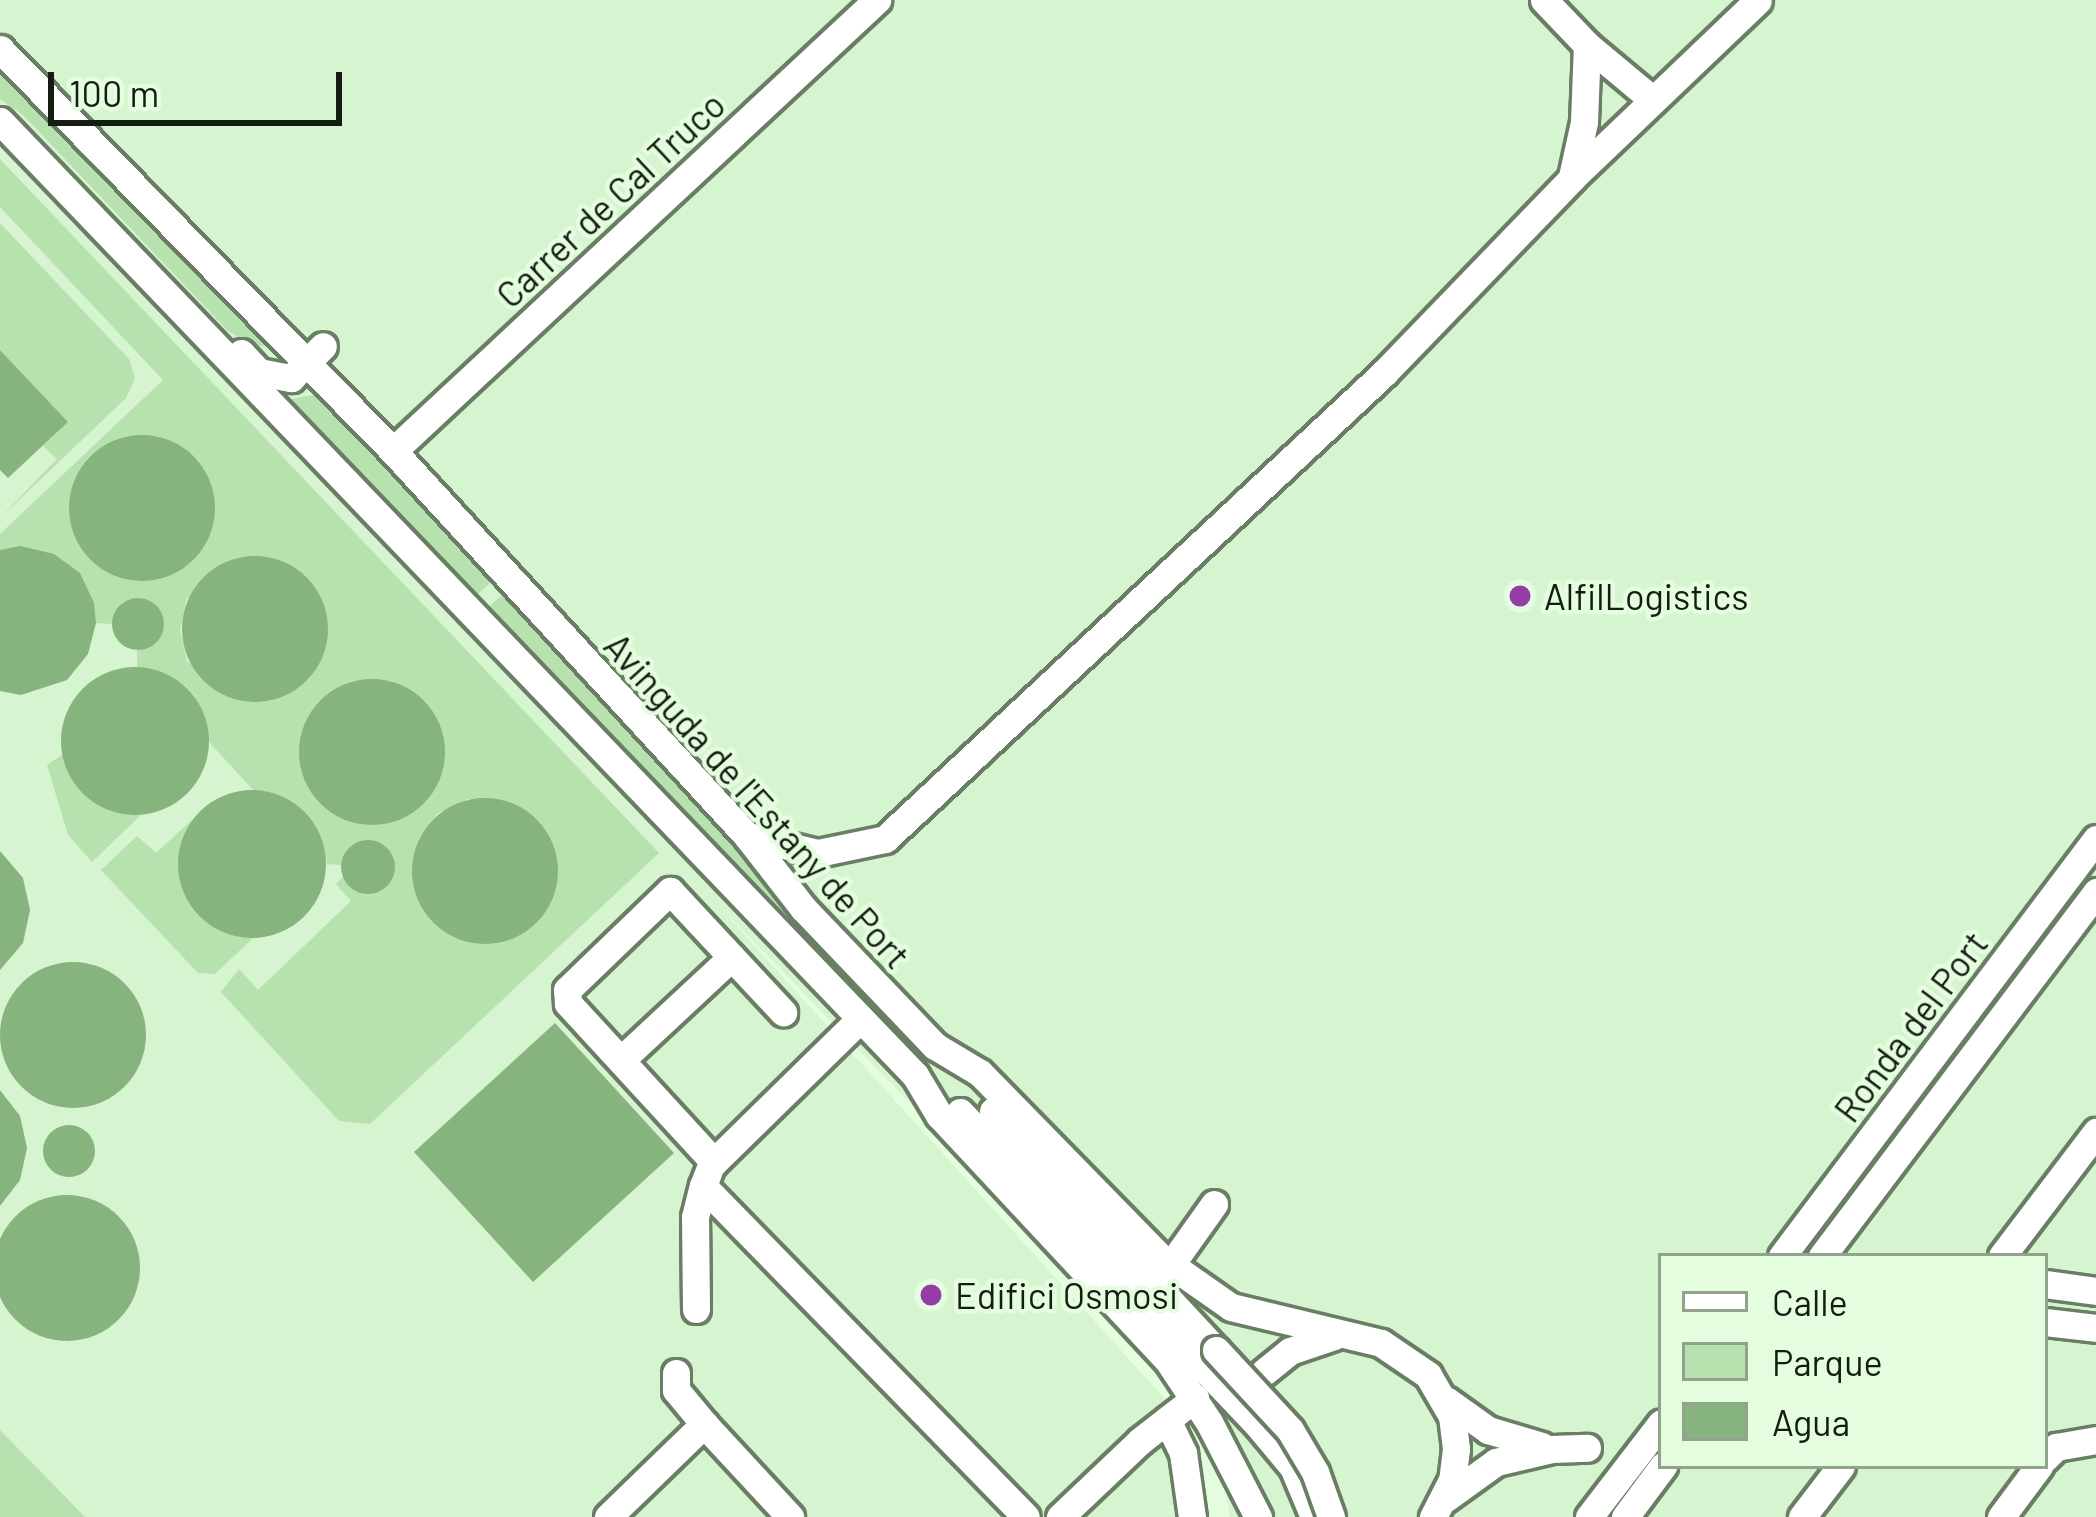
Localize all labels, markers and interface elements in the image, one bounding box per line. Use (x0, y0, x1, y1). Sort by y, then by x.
scale bar (54, 48, 348, 122)
text: 100 m (69, 71, 159, 114)
street label: Carrer de Cal Truco (487, 82, 733, 316)
place label: AlfilLogistics (1544, 574, 1749, 618)
marker: AlfilLogistics (1507, 583, 1533, 609)
street label: Avinguda de l'Estany de Port (596, 624, 920, 976)
street label: Ronda del Port (1824, 922, 1996, 1130)
legend (1658, 1253, 2048, 1469)
place label: Edifici Osmosi (955, 1273, 1178, 1317)
text: Calle (1772, 1280, 1848, 1323)
marker: Edifici Osmosi (918, 1282, 944, 1308)
text: Parque (1772, 1340, 1883, 1383)
text: Agua (1772, 1400, 1850, 1443)

